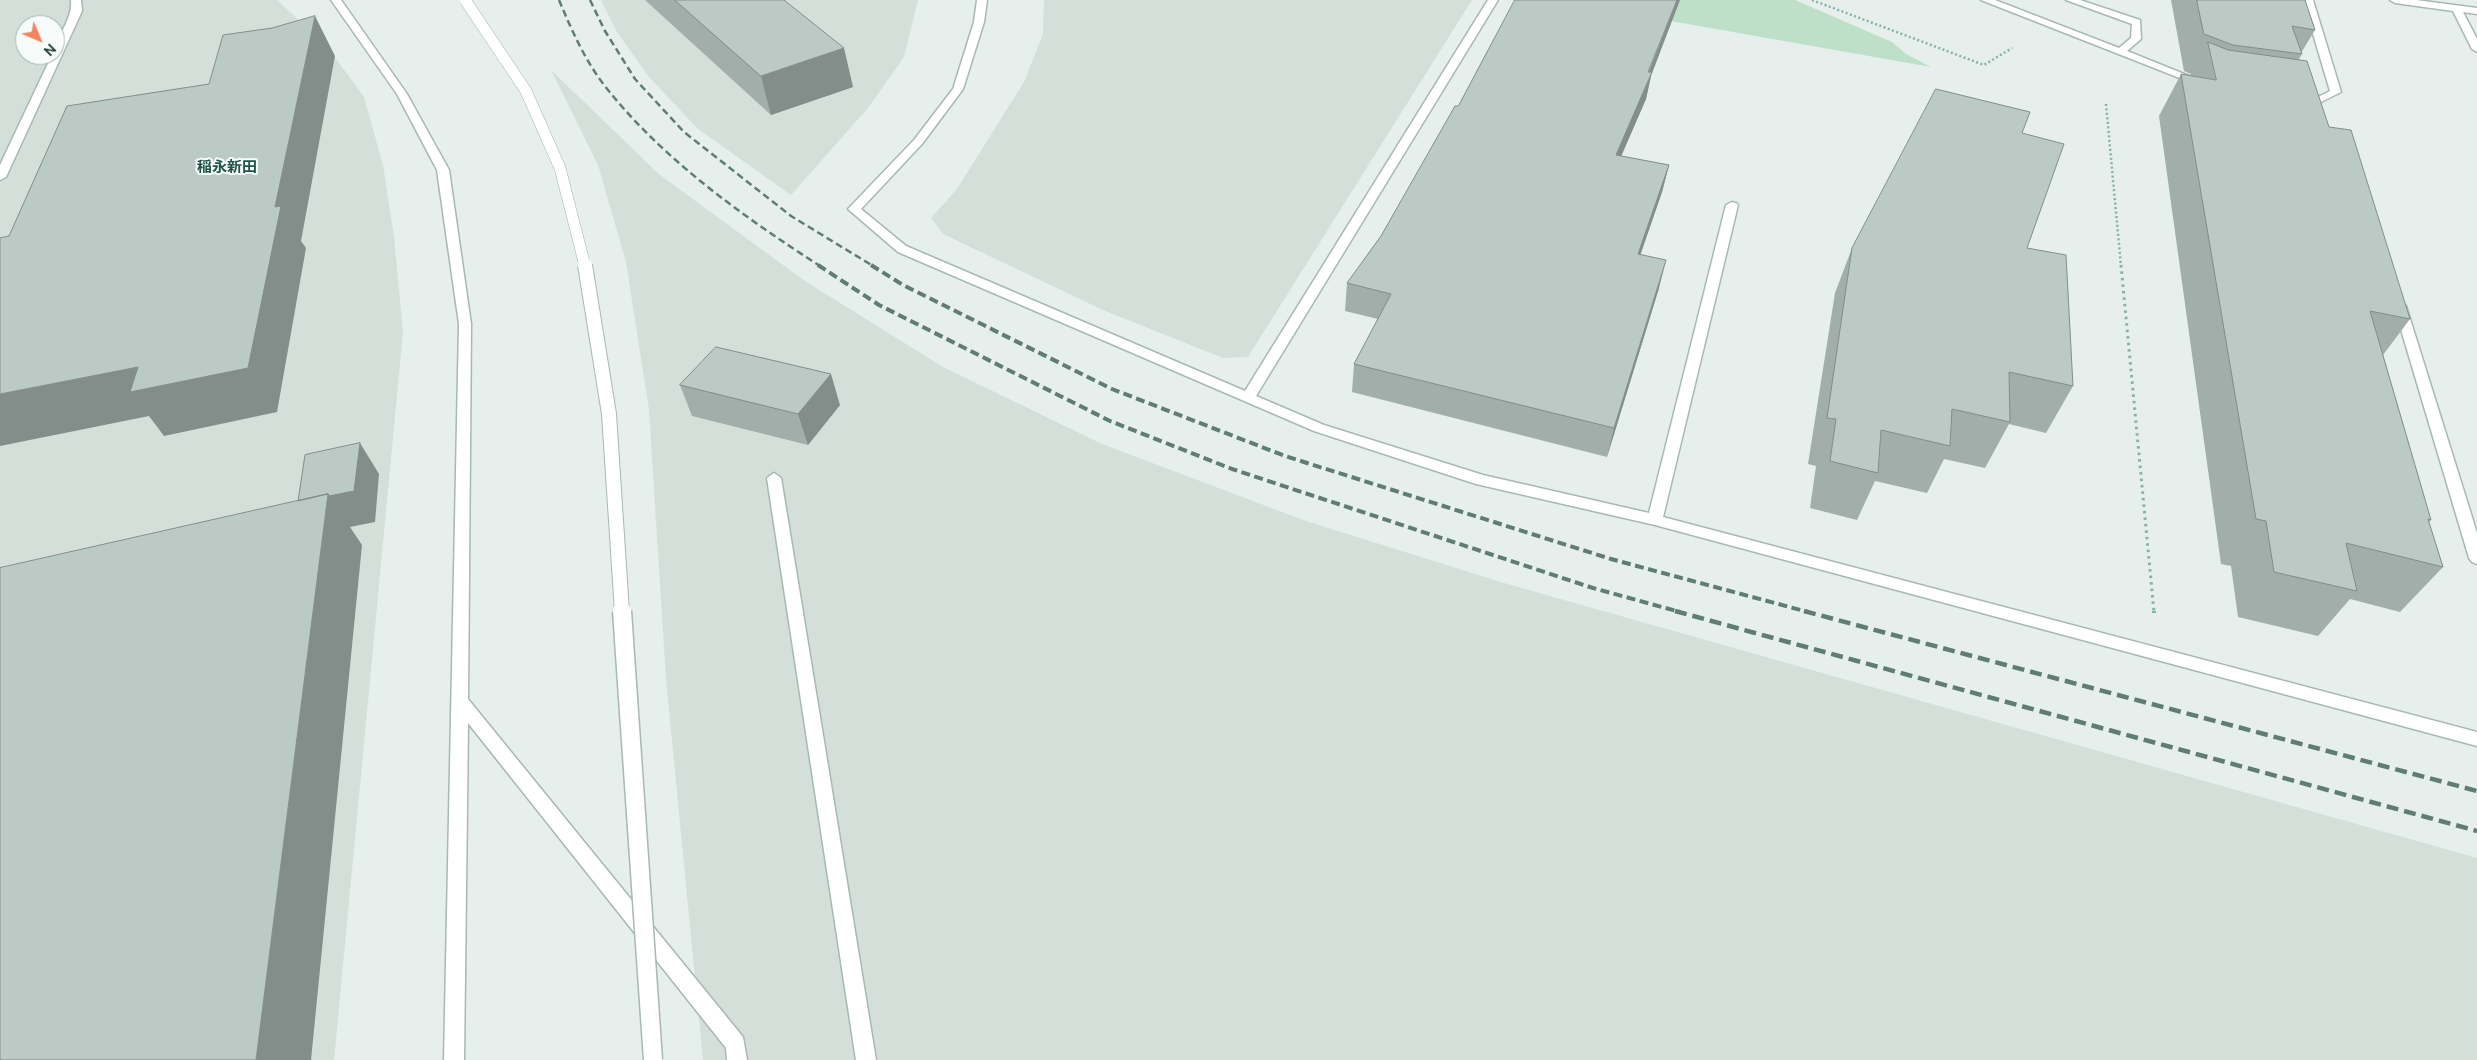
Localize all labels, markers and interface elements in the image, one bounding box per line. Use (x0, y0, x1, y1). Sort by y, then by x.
north arrow (15, 15, 65, 65)
text: N (41, 41, 59, 59)
district label: 稲永新田 (197, 158, 257, 176)

